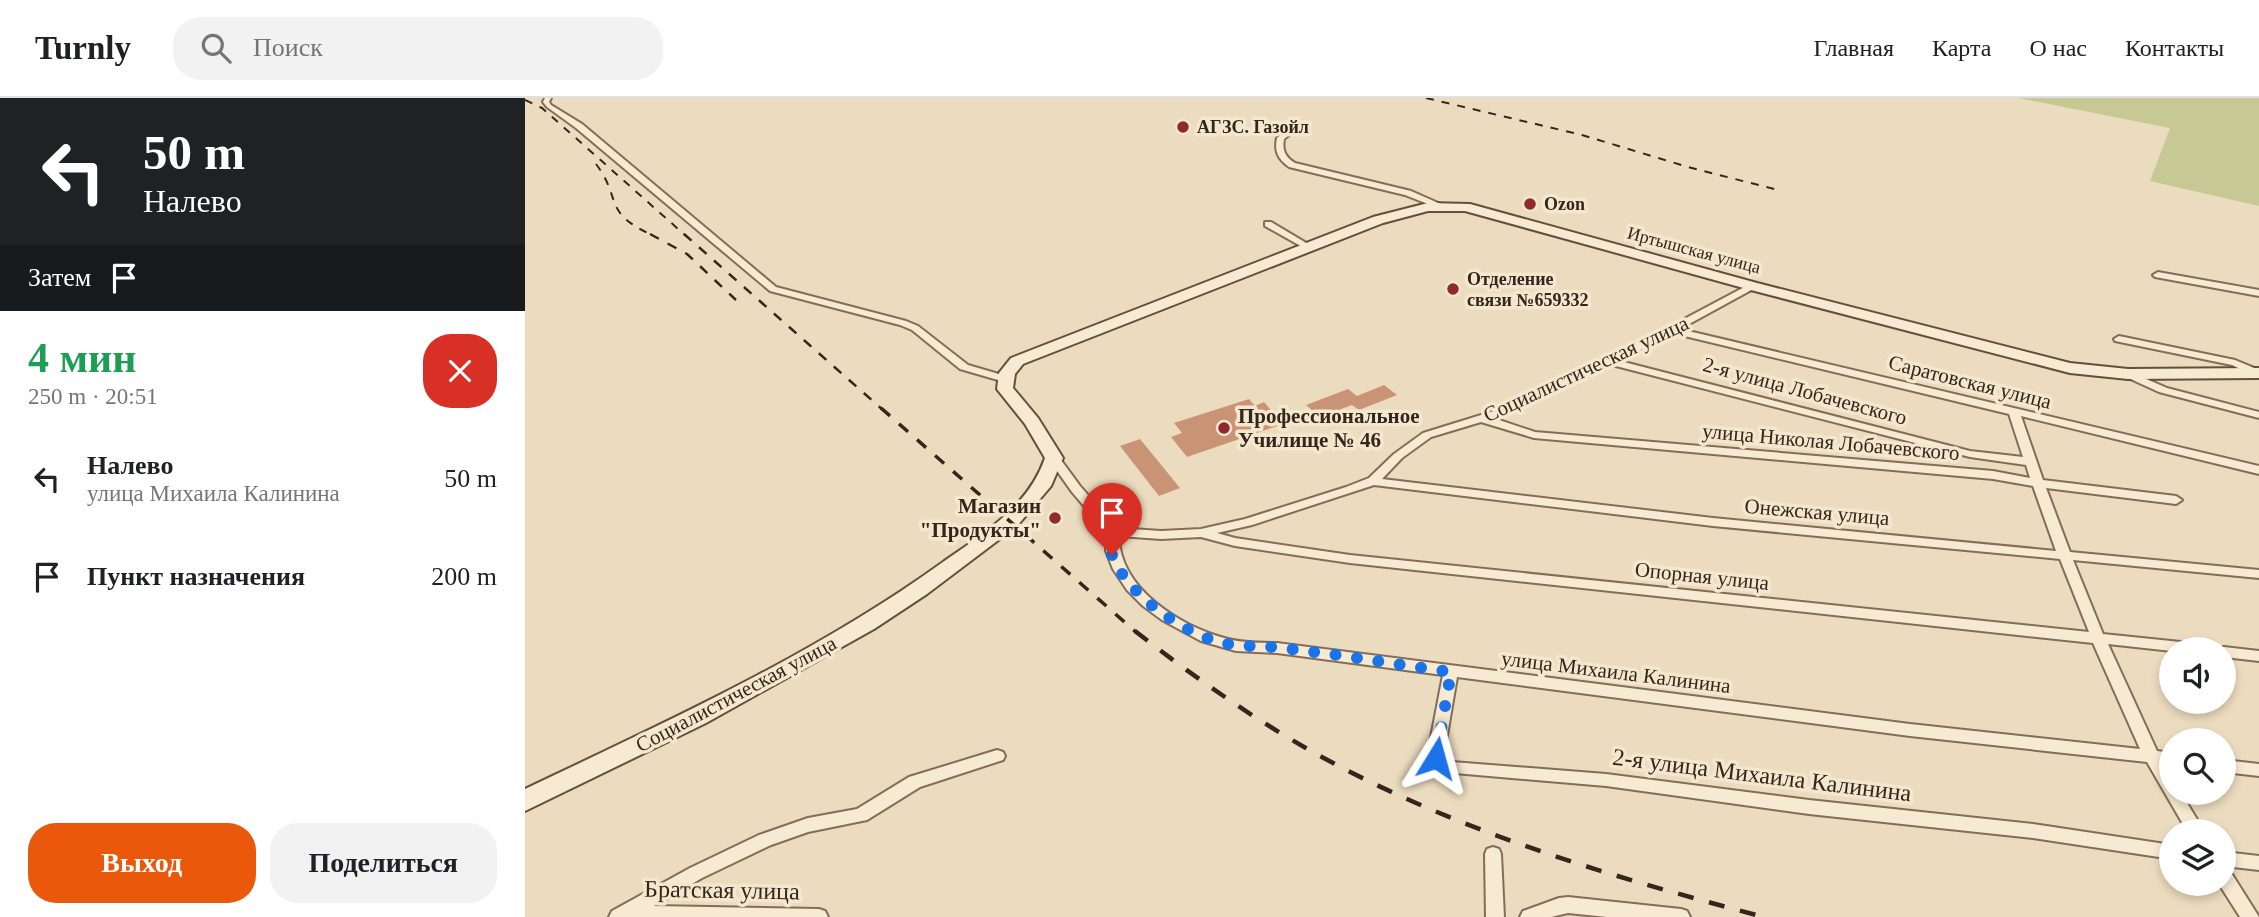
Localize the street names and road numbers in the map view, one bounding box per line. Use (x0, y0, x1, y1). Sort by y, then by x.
street label: Иртышская улица (1625, 223, 1763, 277)
street label: Социалистическая улица (1480, 311, 1693, 427)
street label: Саратовская улица (1886, 350, 2055, 414)
street label: 2-я улица Лобачевского (1700, 352, 1910, 430)
street label: улица Николая Лобачевского (1701, 419, 1961, 465)
street label: Онежская улица (1744, 494, 1891, 530)
street label: Опорная улица (1634, 557, 1771, 595)
street label: Социалистическая улица (632, 631, 841, 757)
street label: улица Михаила Калинина (1500, 646, 1733, 698)
street label: 2-я улица Михаила Калинина (1611, 744, 1913, 806)
street label: Братская улица (644, 876, 800, 904)

